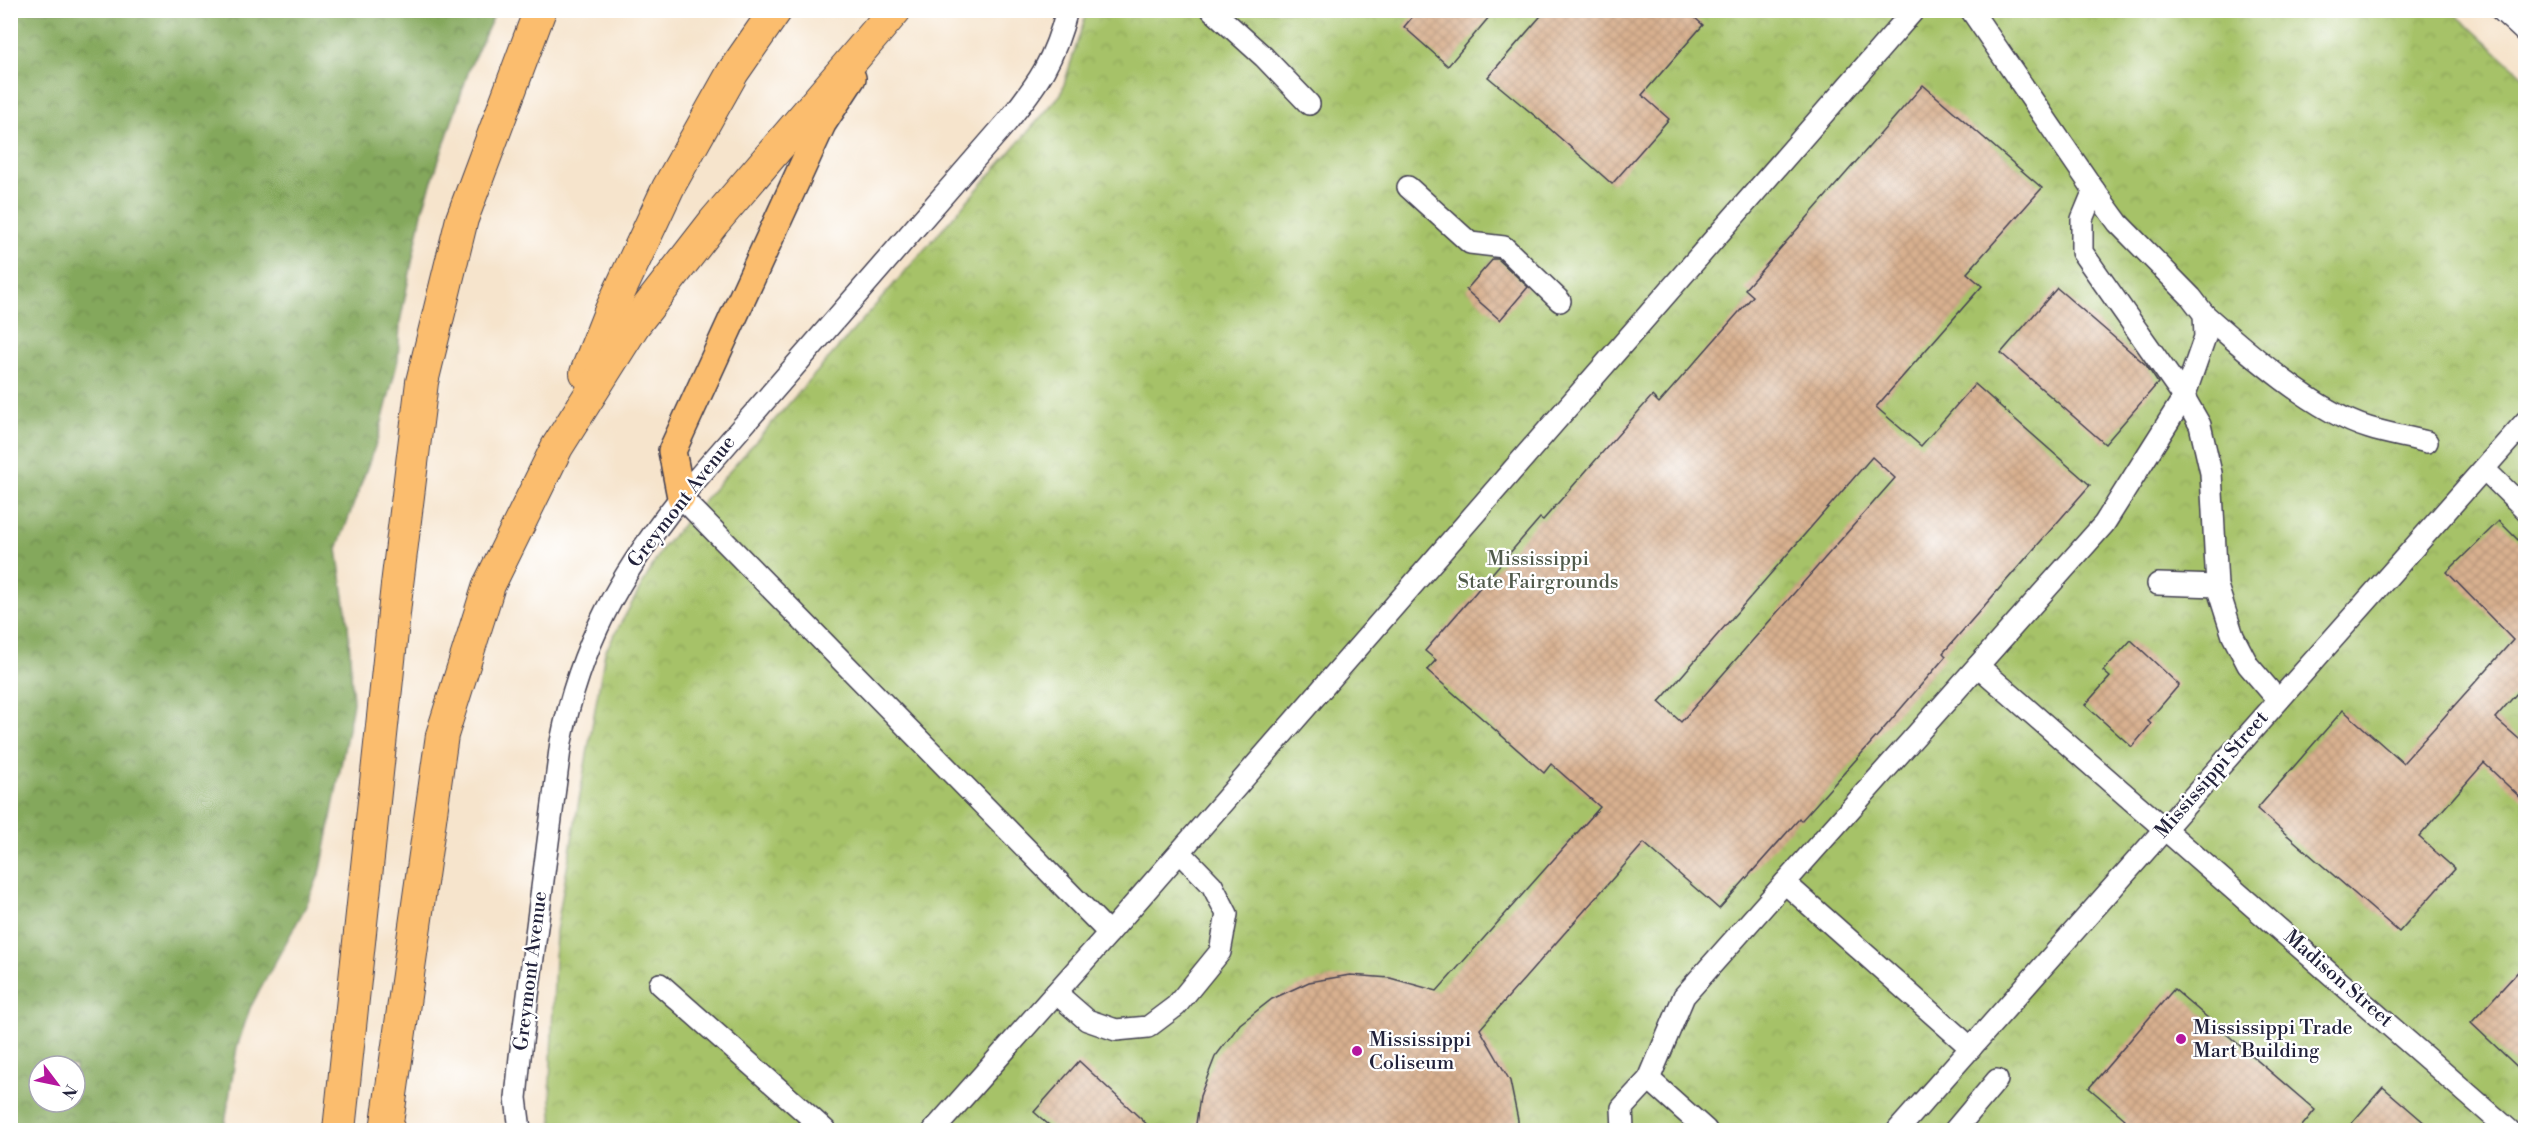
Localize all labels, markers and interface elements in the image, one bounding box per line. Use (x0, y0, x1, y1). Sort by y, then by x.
street label: Greymont Avenue (623, 431, 741, 573)
park label: Mississippi State Fairgrounds (1457, 547, 1619, 595)
street label: Mississippi Street (2150, 706, 2274, 844)
street label: Greymont Avenue (509, 890, 553, 1052)
street label: Madison Street (2278, 925, 2398, 1033)
place label: Mississippi Trade Mart Building (2193, 1016, 2353, 1064)
place label: Mississippi Coliseum (1369, 1028, 1472, 1076)
marker: Mississippi Trade Mart Building (2174, 1032, 2188, 1046)
marker: Mississippi Coliseum (1350, 1044, 1364, 1058)
north arrow (27, 1054, 87, 1114)
text: N (57, 1081, 81, 1102)

